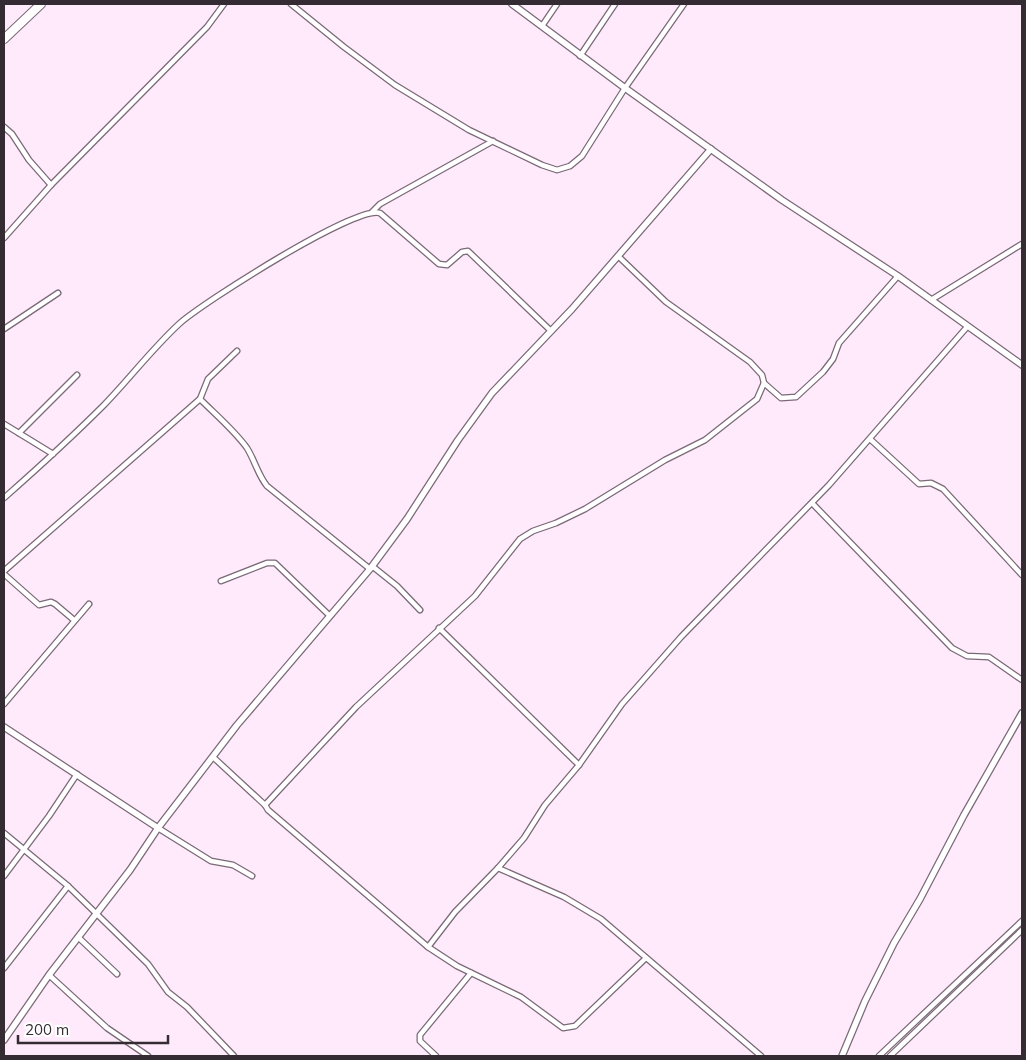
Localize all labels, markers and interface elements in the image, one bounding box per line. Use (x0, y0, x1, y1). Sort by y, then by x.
scale bar (18, 1012, 168, 1044)
text: 200 m (25, 1020, 69, 1039)

